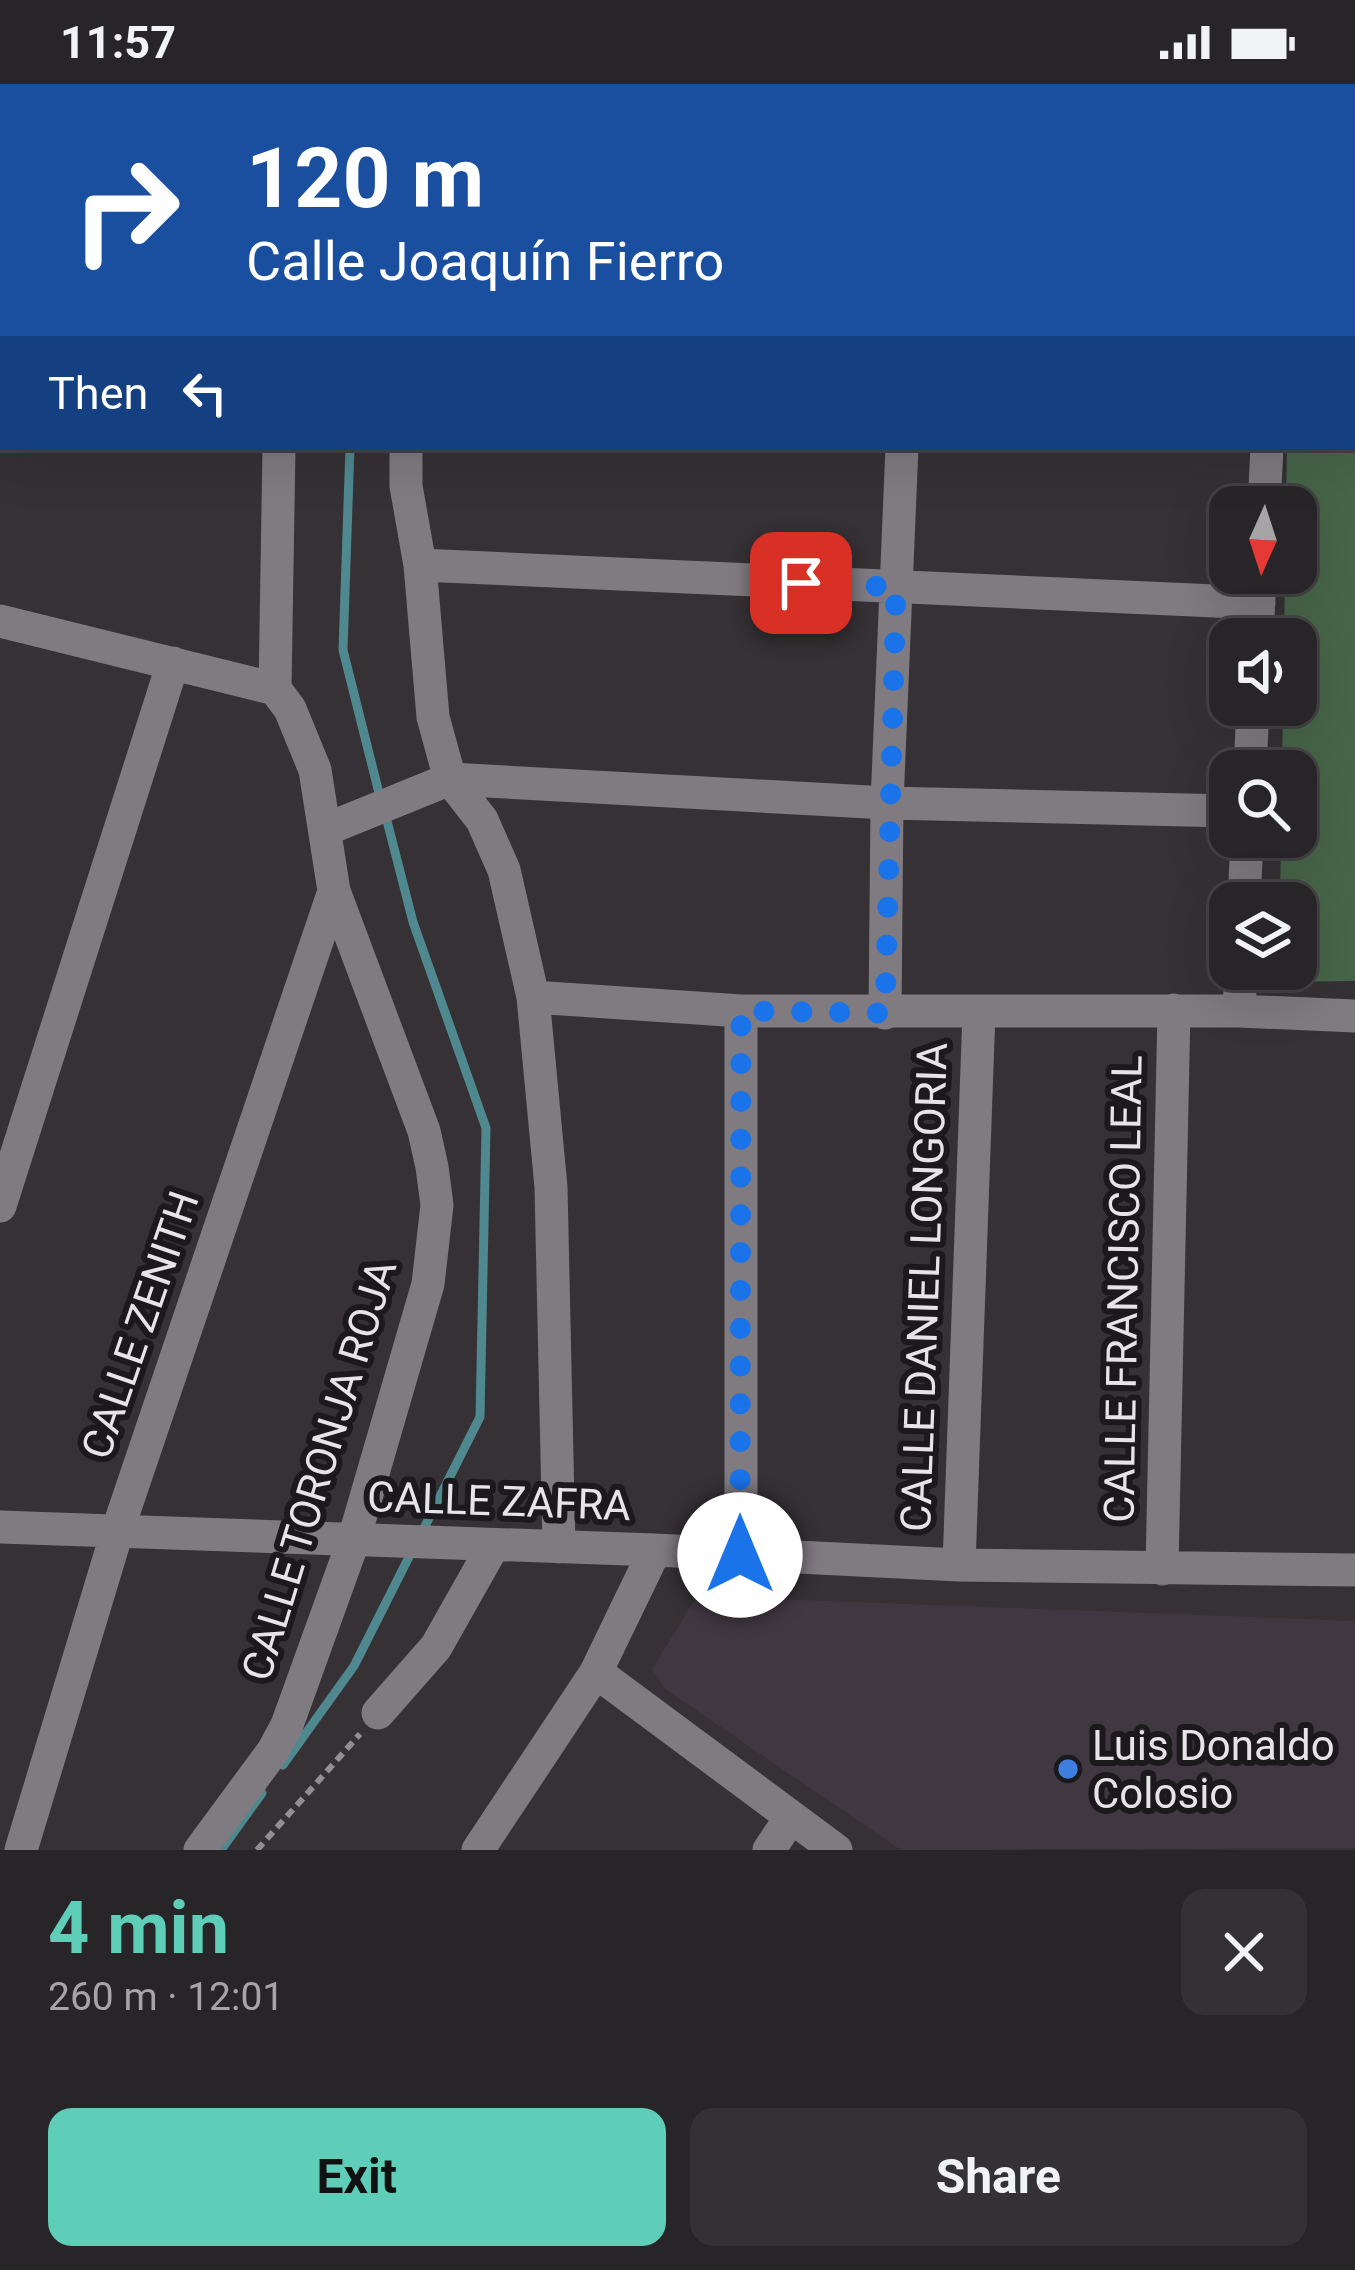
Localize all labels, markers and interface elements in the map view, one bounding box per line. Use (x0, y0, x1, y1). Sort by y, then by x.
text: 11:57 (60, 16, 176, 69)
text: 120 m (246, 129, 484, 228)
icon: right (48, 132, 204, 288)
text: Calle Joaquín Fierro (246, 230, 724, 293)
icon: left (172, 360, 238, 426)
text: Then (48, 367, 148, 420)
north arrow (1209, 486, 1317, 594)
map controls (1209, 486, 1317, 990)
pin (750, 532, 852, 634)
icon: arrive (768, 550, 834, 616)
button: sound (1209, 618, 1317, 726)
button: search (1209, 750, 1317, 858)
button: layers (1209, 882, 1317, 990)
street label: CALLE DANIEL LONGORIA (891, 1041, 957, 1533)
street label: CALLE FRANCISCO LEAL (1094, 1055, 1152, 1523)
street label: CALLE ZENITH (71, 1185, 209, 1465)
street label: CALLE TORONJA ROJA (232, 1254, 406, 1686)
street label: CALLE ZAFRA (366, 1472, 632, 1530)
position arrow (677, 1492, 803, 1618)
place label: Luis Donaldo Colosio (1092, 1721, 1335, 1818)
marker: Luis Donaldo Colosio (1055, 1756, 1081, 1782)
text: 4 min (48, 1886, 229, 1971)
button: close (1181, 1889, 1307, 2015)
text: 260 m · 12:01 (48, 1974, 284, 2020)
button: Exit (48, 2108, 666, 2246)
button: Share (690, 2108, 1307, 2246)

